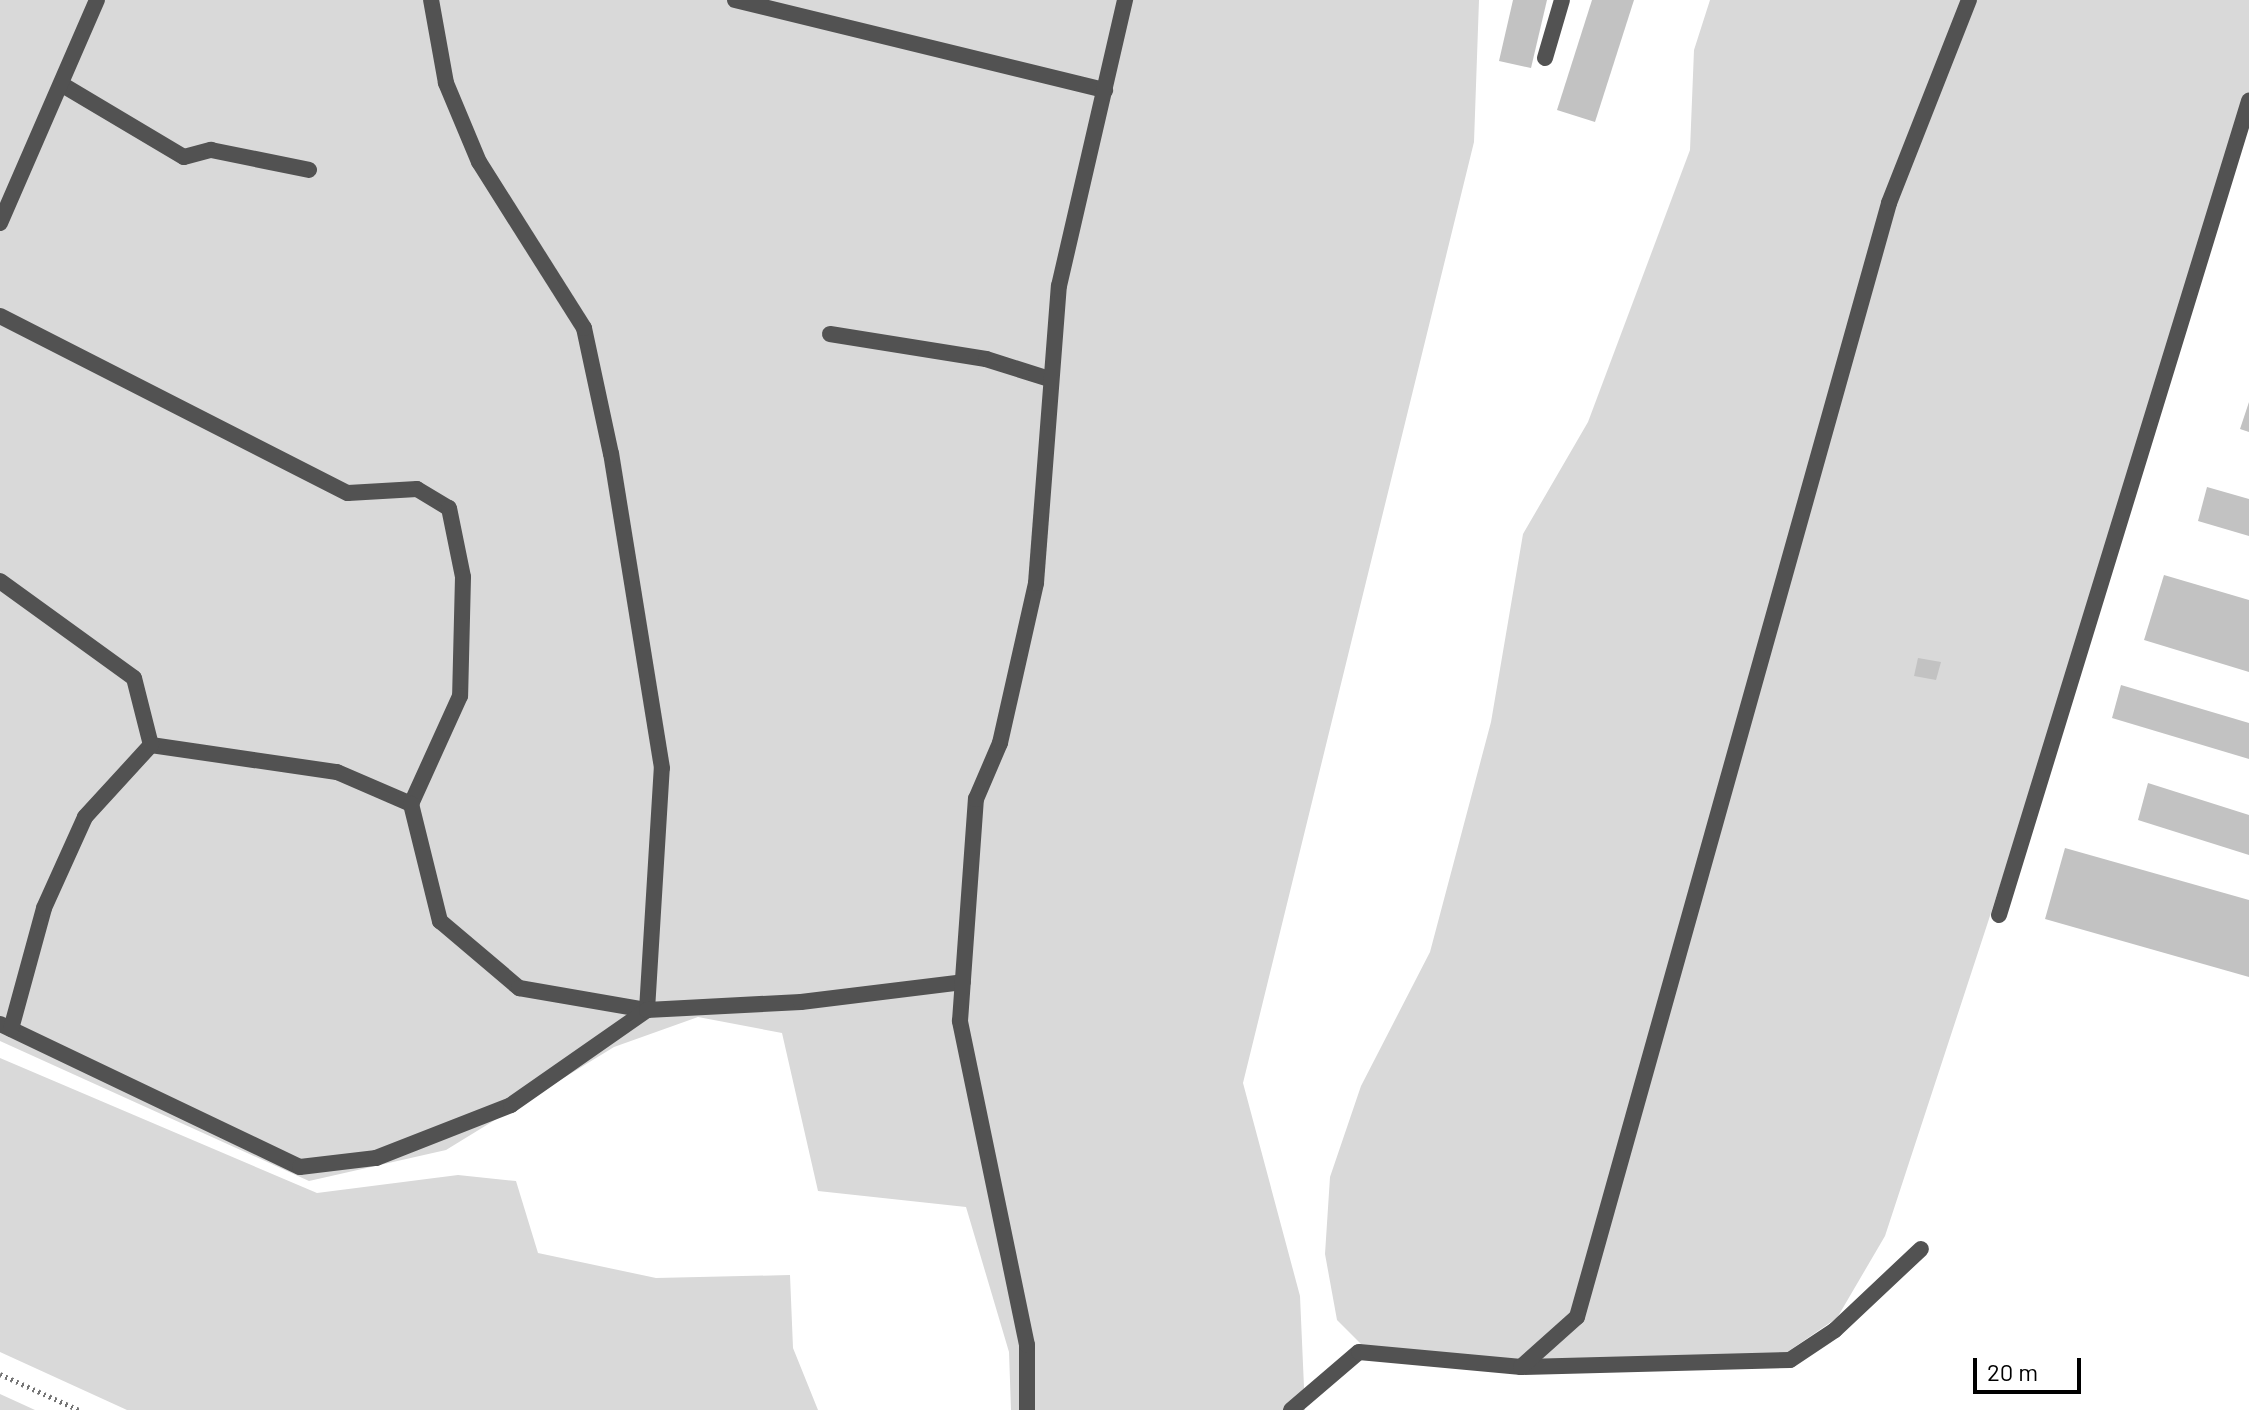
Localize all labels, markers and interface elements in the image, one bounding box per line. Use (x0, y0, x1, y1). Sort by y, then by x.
scale bar (1977, 1342, 2085, 1392)
text: 20 m (1987, 1357, 2038, 1386)

